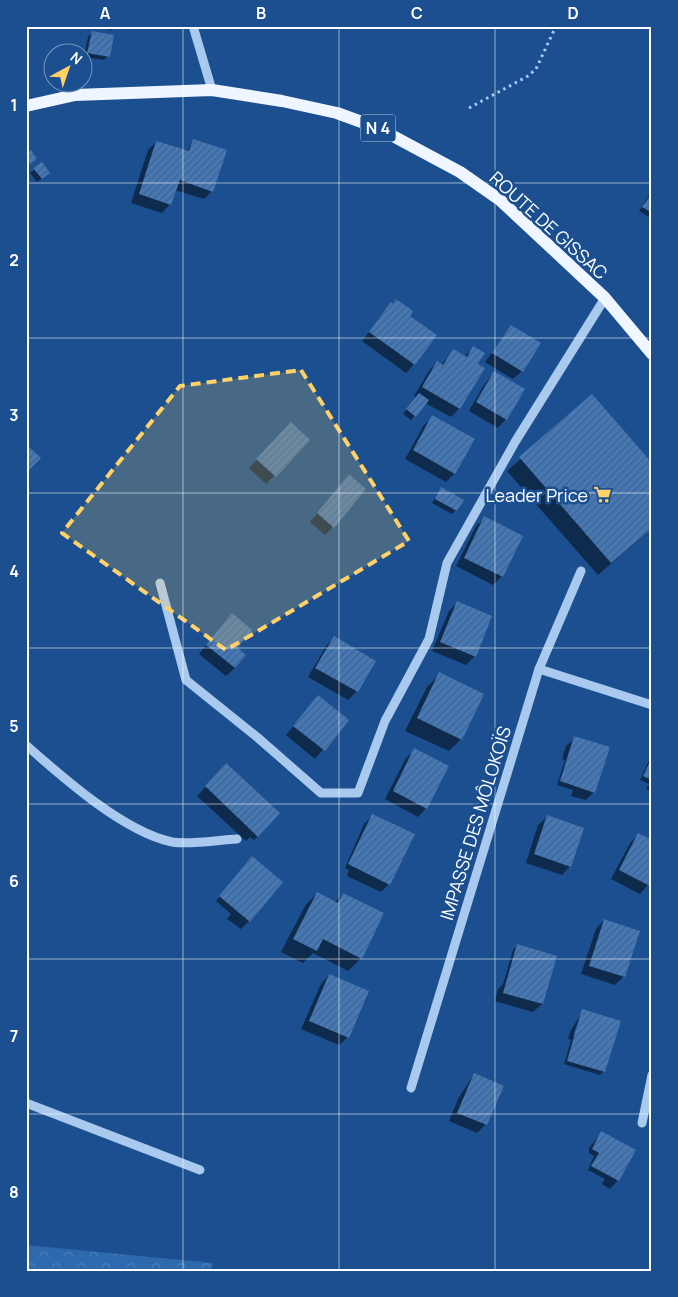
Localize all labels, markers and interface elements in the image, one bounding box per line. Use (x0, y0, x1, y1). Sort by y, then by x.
text: A (100, 2, 111, 24)
text: B (256, 2, 266, 24)
text: C (411, 2, 423, 24)
text: D (567, 2, 579, 24)
north arrow (42, 42, 92, 92)
text: N (67, 47, 87, 68)
text: 1 (10, 94, 18, 116)
road number: N 4 (360, 115, 396, 142)
street label: ROUTE DE GISSAC (485, 166, 613, 284)
text: 2 (9, 249, 19, 271)
text: 3 (9, 404, 19, 426)
place label: Leader Price (485, 483, 588, 507)
supermarket icon: Leader Price (592, 485, 612, 505)
text: 4 (9, 560, 19, 582)
text: 5 (9, 715, 19, 737)
street label: IMPASSE DES MÔLOKOÏS (434, 723, 516, 923)
text: 6 (9, 870, 19, 892)
text: 7 (10, 1025, 18, 1047)
text: 8 (9, 1181, 19, 1203)

